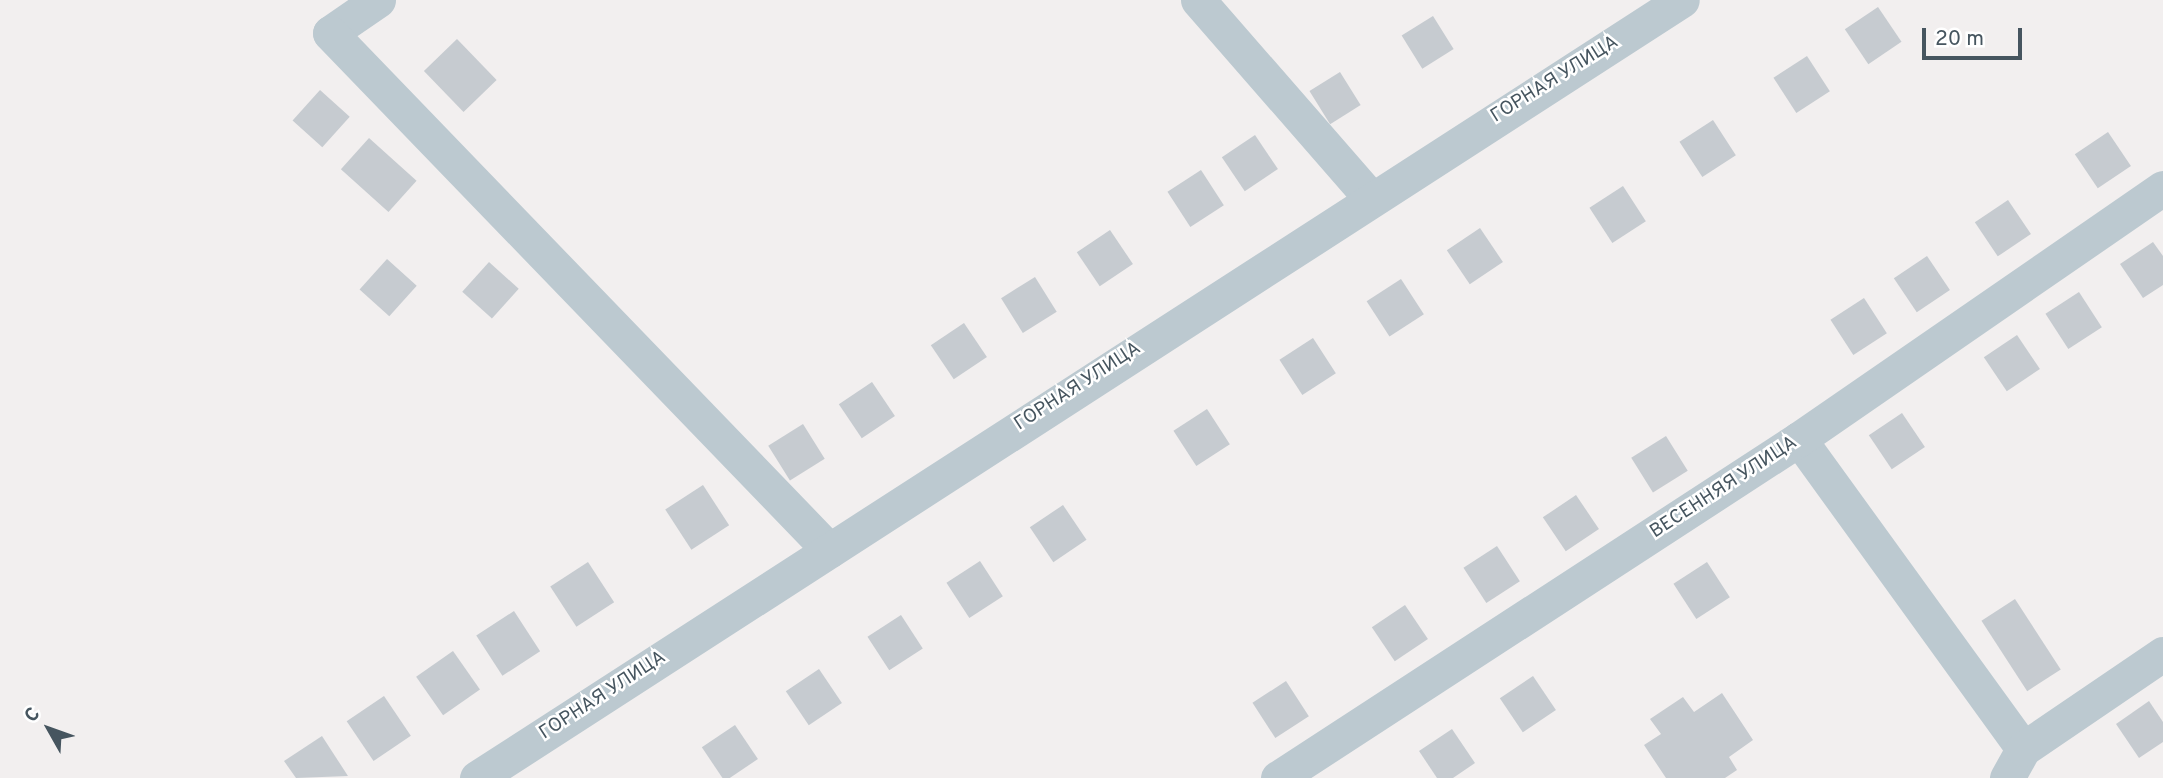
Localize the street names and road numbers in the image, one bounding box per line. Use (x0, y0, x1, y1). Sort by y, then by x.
street label: ГОРНАЯ УЛИЦА (1487, 32, 1623, 128)
street label: ГОРНАЯ УЛИЦА (1010, 338, 1146, 436)
street label: ВЕСЕННЯЯ УЛИЦА (1646, 432, 1802, 544)
street label: ГОРНАЯ УЛИЦА (535, 647, 671, 745)

